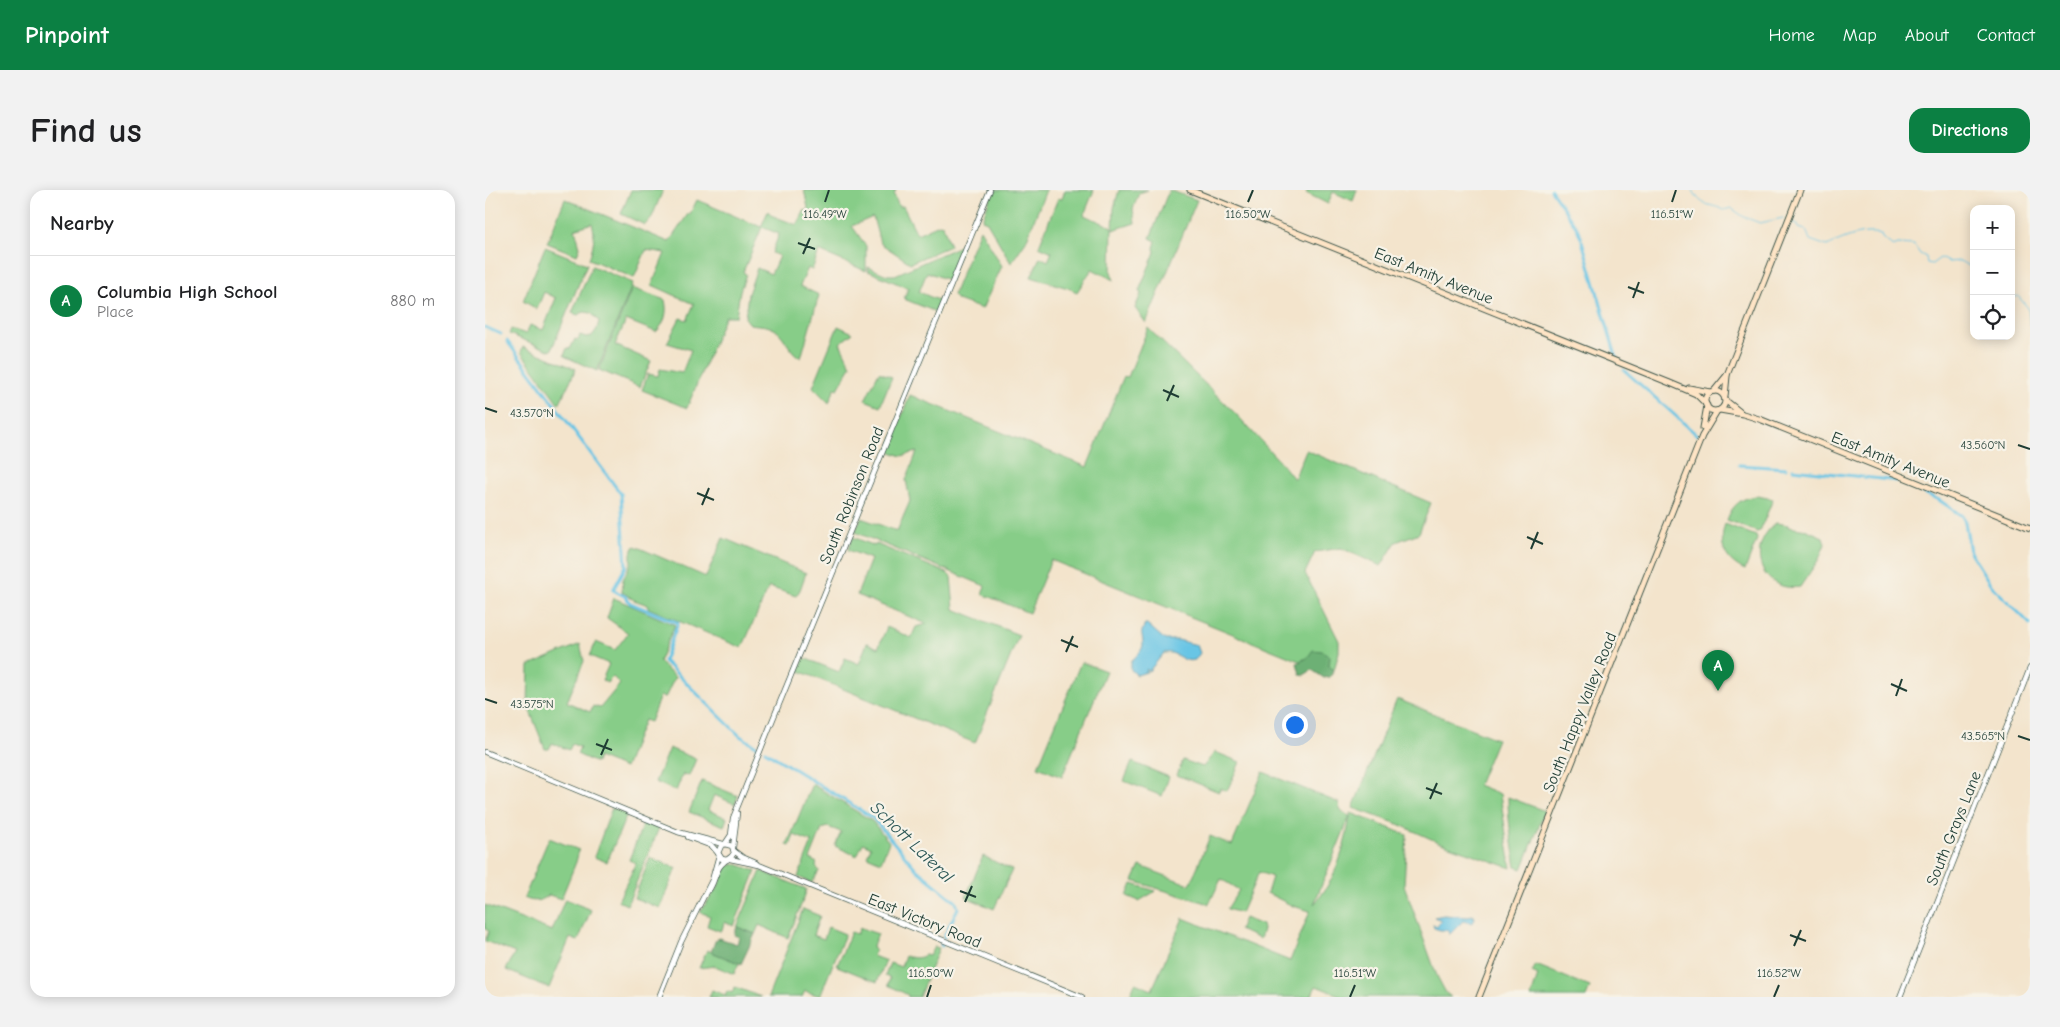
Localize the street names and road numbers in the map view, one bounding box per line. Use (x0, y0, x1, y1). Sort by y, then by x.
street label: East Amity Avenue (1372, 244, 1496, 308)
street label: South Robinson Road (816, 424, 888, 567)
street label: East Amity Avenue (1829, 428, 1953, 492)
street label: South Happy Valley Road (1540, 630, 1620, 795)
street label: South Grays Lane (1923, 769, 1985, 888)
street label: East Victory Road (865, 890, 984, 952)

